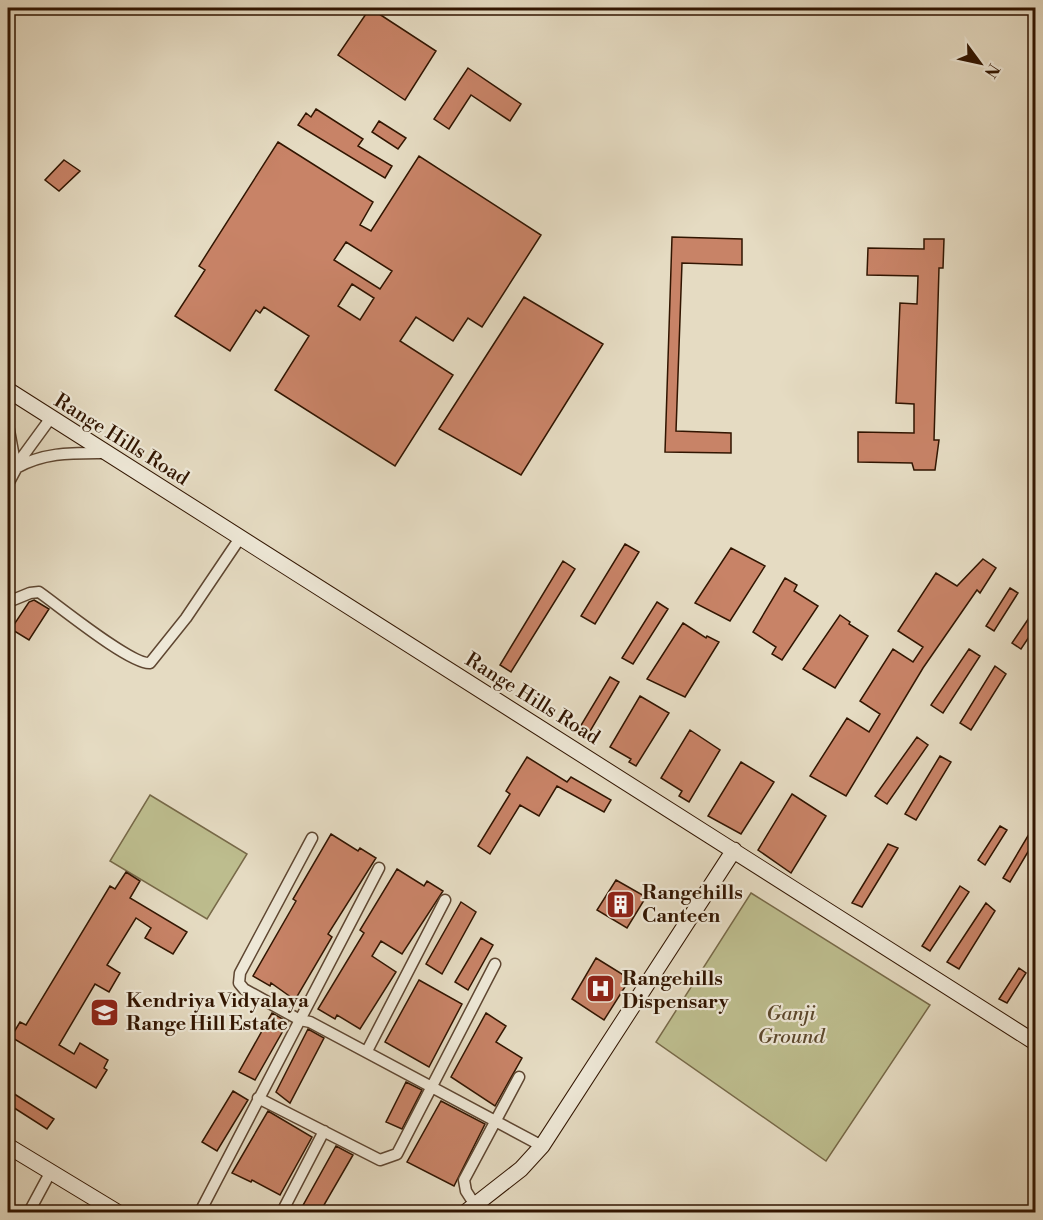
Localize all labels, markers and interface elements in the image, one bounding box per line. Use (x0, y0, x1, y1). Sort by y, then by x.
north arrow (950, 33, 1010, 93)
text: N (980, 60, 1004, 82)
street label: Range Hills Road (49, 389, 194, 492)
street label: Range Hills Road (460, 648, 605, 751)
place label: Rangehills Canteen (642, 881, 743, 929)
building icon: Rangehills Canteen (605, 888, 637, 920)
place label: Rangehills Dispensary (622, 967, 730, 1015)
hospital icon: Rangehills Dispensary (585, 973, 617, 1005)
place label: Kendriya Vidyalaya Range Hill Estate (126, 989, 309, 1037)
school or university icon: Kendriya Vidyalaya Range Hill Estate (89, 996, 121, 1028)
park label: Ganji Ground (757, 1002, 825, 1050)

